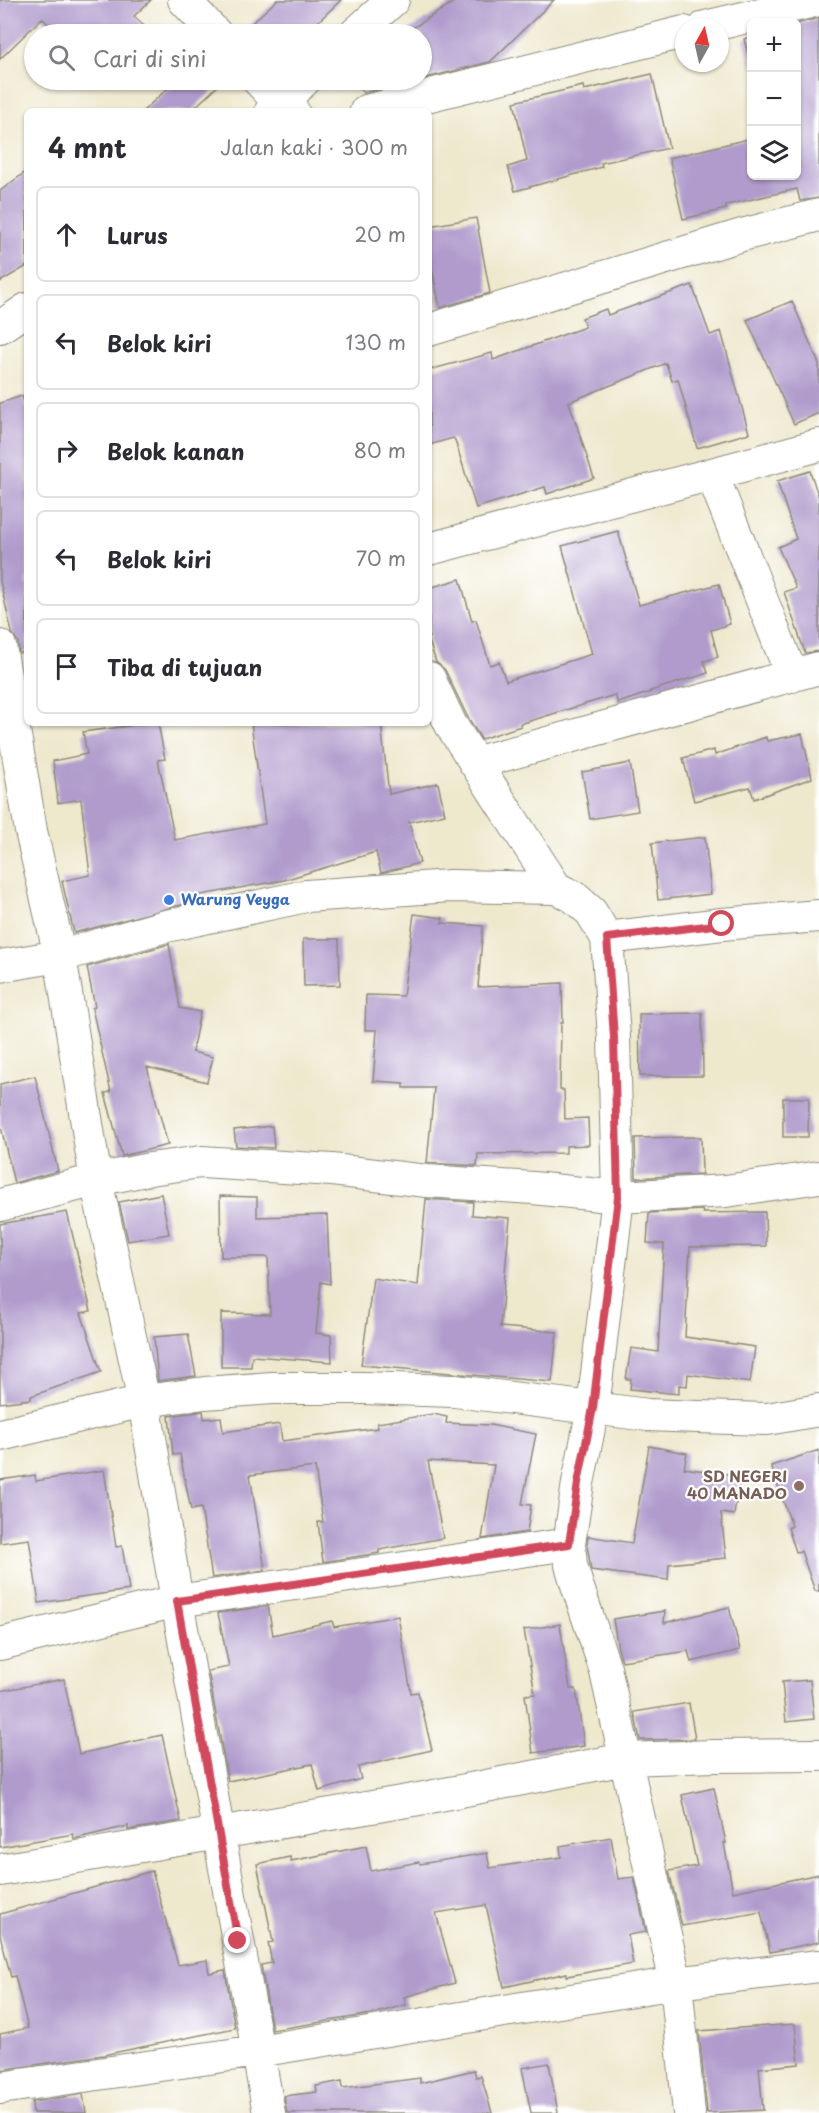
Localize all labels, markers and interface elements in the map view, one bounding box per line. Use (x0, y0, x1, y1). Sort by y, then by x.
north arrow (675, 18, 729, 72)
map controls (747, 18, 801, 180)
button: + (747, 18, 801, 72)
search box (24, 24, 432, 90)
icon: search (45, 41, 78, 74)
text: Cari di sini (93, 41, 206, 74)
button: − (747, 72, 801, 126)
button: layers (747, 126, 801, 180)
text: 4 mnt (48, 128, 127, 167)
text: Jalan kaki · 300 m (220, 132, 408, 162)
icon: ahead (50, 218, 83, 251)
text: Lurus (107, 218, 168, 251)
text: 20 m (354, 219, 406, 249)
icon: left (50, 326, 83, 359)
text: Belok kiri (107, 326, 211, 359)
text: 130 m (346, 327, 406, 357)
icon: right (50, 434, 83, 467)
text: Belok kanan (107, 434, 244, 467)
text: 80 m (354, 435, 406, 465)
icon: left (50, 542, 83, 575)
text: Belok kiri (107, 542, 211, 575)
text: 70 m (356, 543, 406, 573)
icon: arrive (50, 650, 83, 683)
text: Tiba di tujuan (107, 650, 262, 683)
place label: Warung Veyga (181, 887, 290, 910)
marker: Warung Veyga (162, 893, 176, 907)
route start (708, 910, 734, 936)
place label: SD NEGERI 40 MANADO (687, 1464, 787, 1504)
marker: SD NEGERI 40 MANADO (792, 1479, 806, 1493)
route end (224, 1927, 250, 1953)

